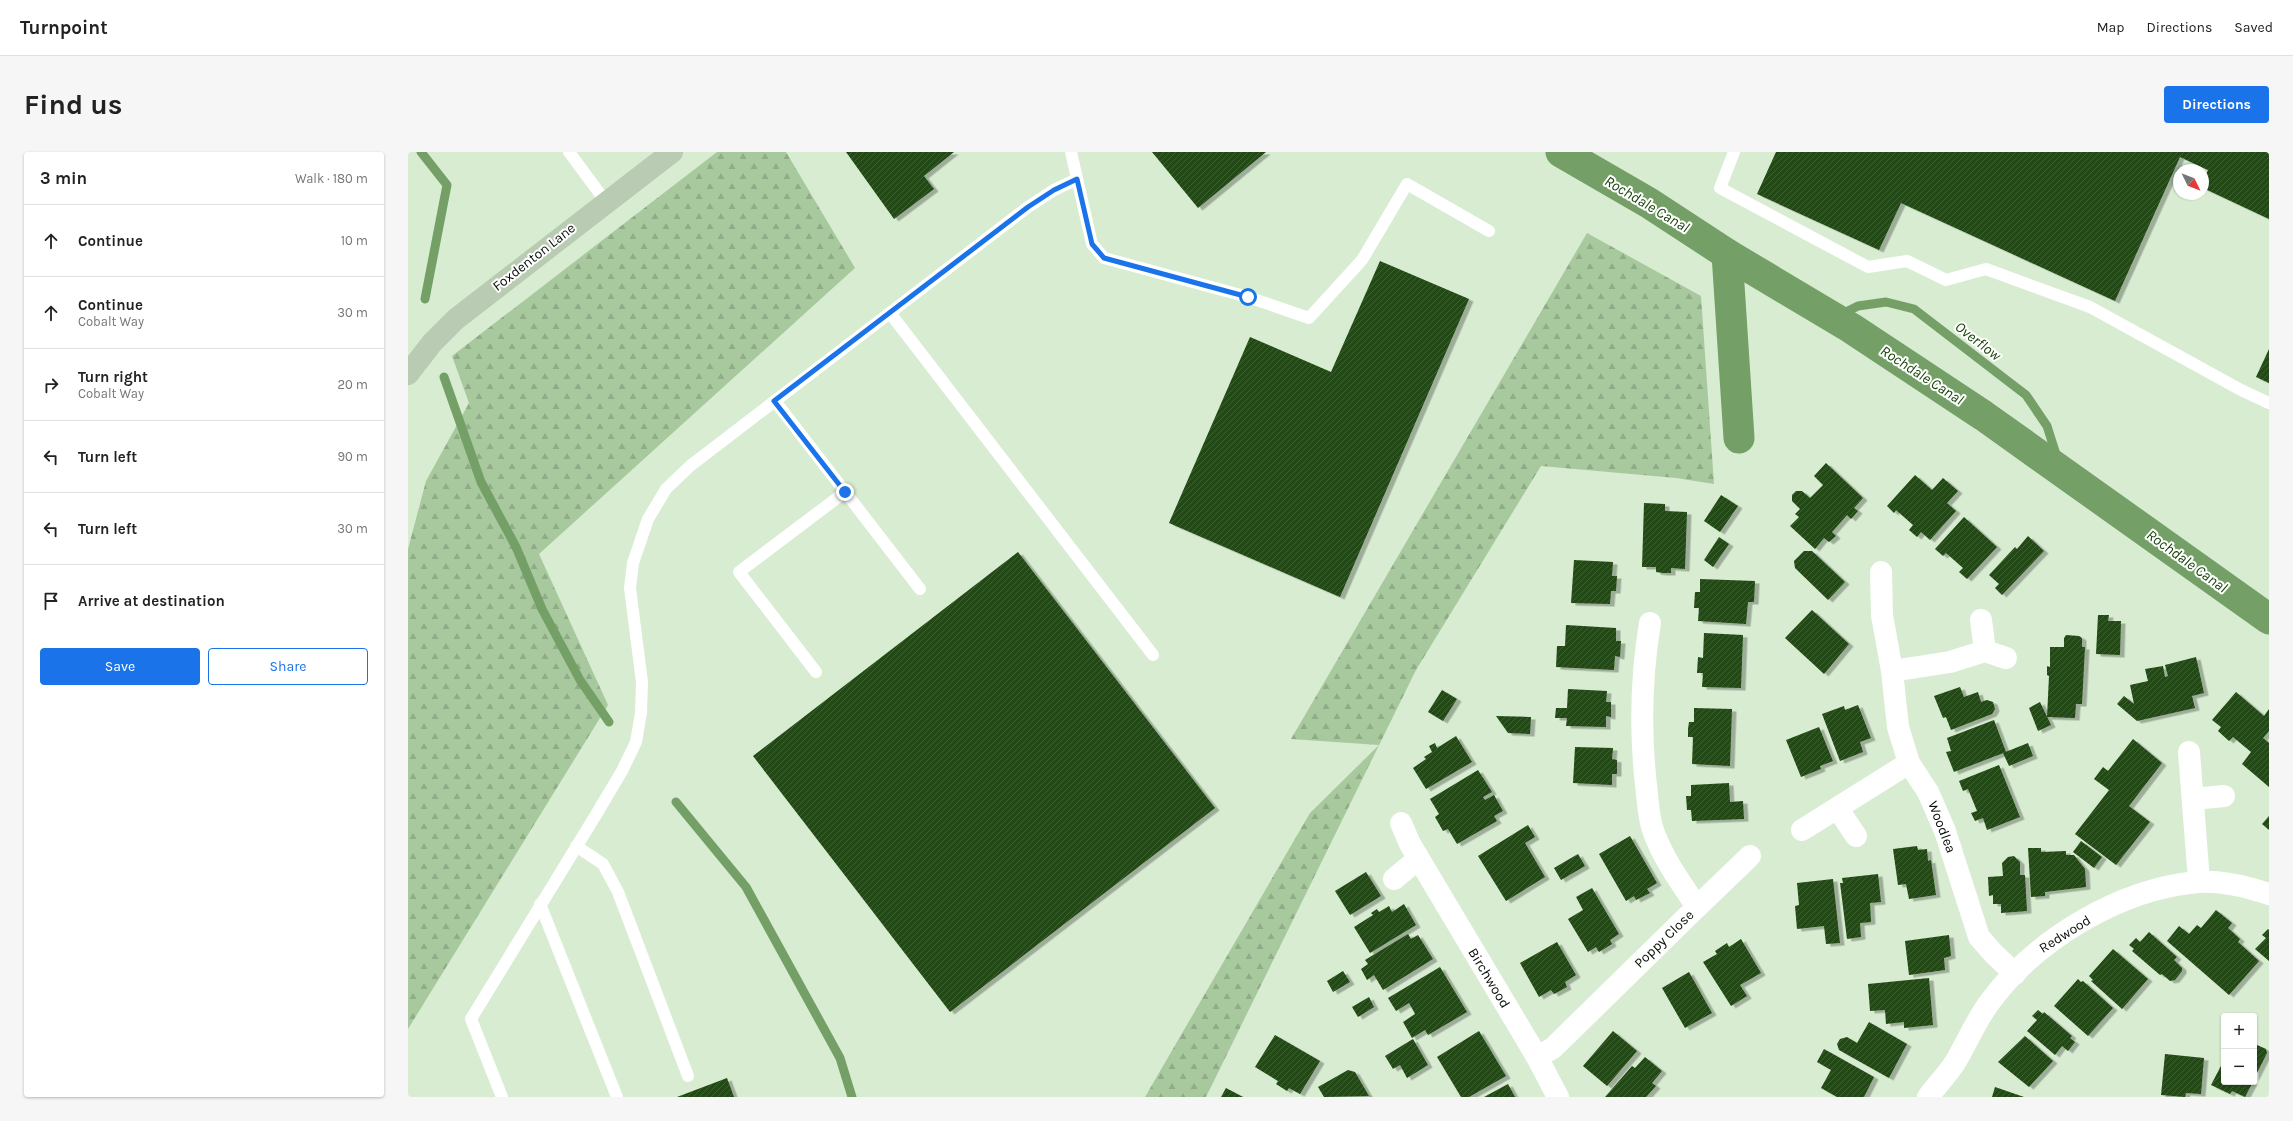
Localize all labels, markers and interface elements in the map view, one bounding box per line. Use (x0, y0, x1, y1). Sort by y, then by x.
text: Turnpoint (20, 17, 108, 39)
text: Map (2097, 19, 2125, 36)
text: Directions (2147, 19, 2212, 36)
text: Saved (2234, 19, 2273, 36)
button: Directions (2164, 86, 2269, 123)
text: Find us (24, 88, 123, 121)
north arrow (2173, 164, 2209, 200)
text: 3 min (40, 168, 87, 188)
text: Walk · 180 m (295, 171, 368, 186)
water label: Rochdale Canal (1601, 172, 1693, 236)
street label: Foxdenton Lane (489, 219, 579, 295)
icon: ahead (40, 230, 62, 252)
text: Continue (78, 232, 143, 250)
text: 10 m (341, 233, 368, 248)
route start (1239, 288, 1257, 306)
text: Continue (78, 296, 143, 314)
icon: ahead (40, 302, 62, 324)
text: 30 m (337, 305, 368, 320)
text: Cobalt Way (78, 314, 144, 329)
water label: Overflow (1952, 318, 2005, 365)
water label: Rochdale Canal (1877, 341, 1967, 409)
text: Turn right (78, 368, 148, 386)
icon: right (40, 374, 62, 396)
text: 20 m (338, 377, 368, 392)
text: Cobalt Way (78, 386, 144, 401)
icon: left (40, 446, 62, 468)
text: Turn left (78, 448, 137, 466)
text: 90 m (337, 449, 368, 464)
route end (836, 483, 854, 501)
icon: left (40, 518, 62, 540)
text: Turn left (78, 520, 137, 538)
text: 30 m (337, 521, 368, 536)
water label: Rochdale Canal (2143, 526, 2231, 597)
icon: arrive (40, 590, 62, 612)
text: Arrive at destination (78, 592, 225, 610)
button: Save (40, 648, 200, 685)
button: Share (208, 648, 368, 685)
street label: Woodlea (1924, 799, 1960, 855)
street label: Poppy Close (1631, 906, 1697, 972)
street label: Redwood (2036, 911, 2094, 957)
street label: Birchwood (1464, 945, 1514, 1011)
map controls (2221, 1013, 2257, 1085)
button: + (2221, 1013, 2257, 1049)
button: − (2221, 1049, 2257, 1085)

